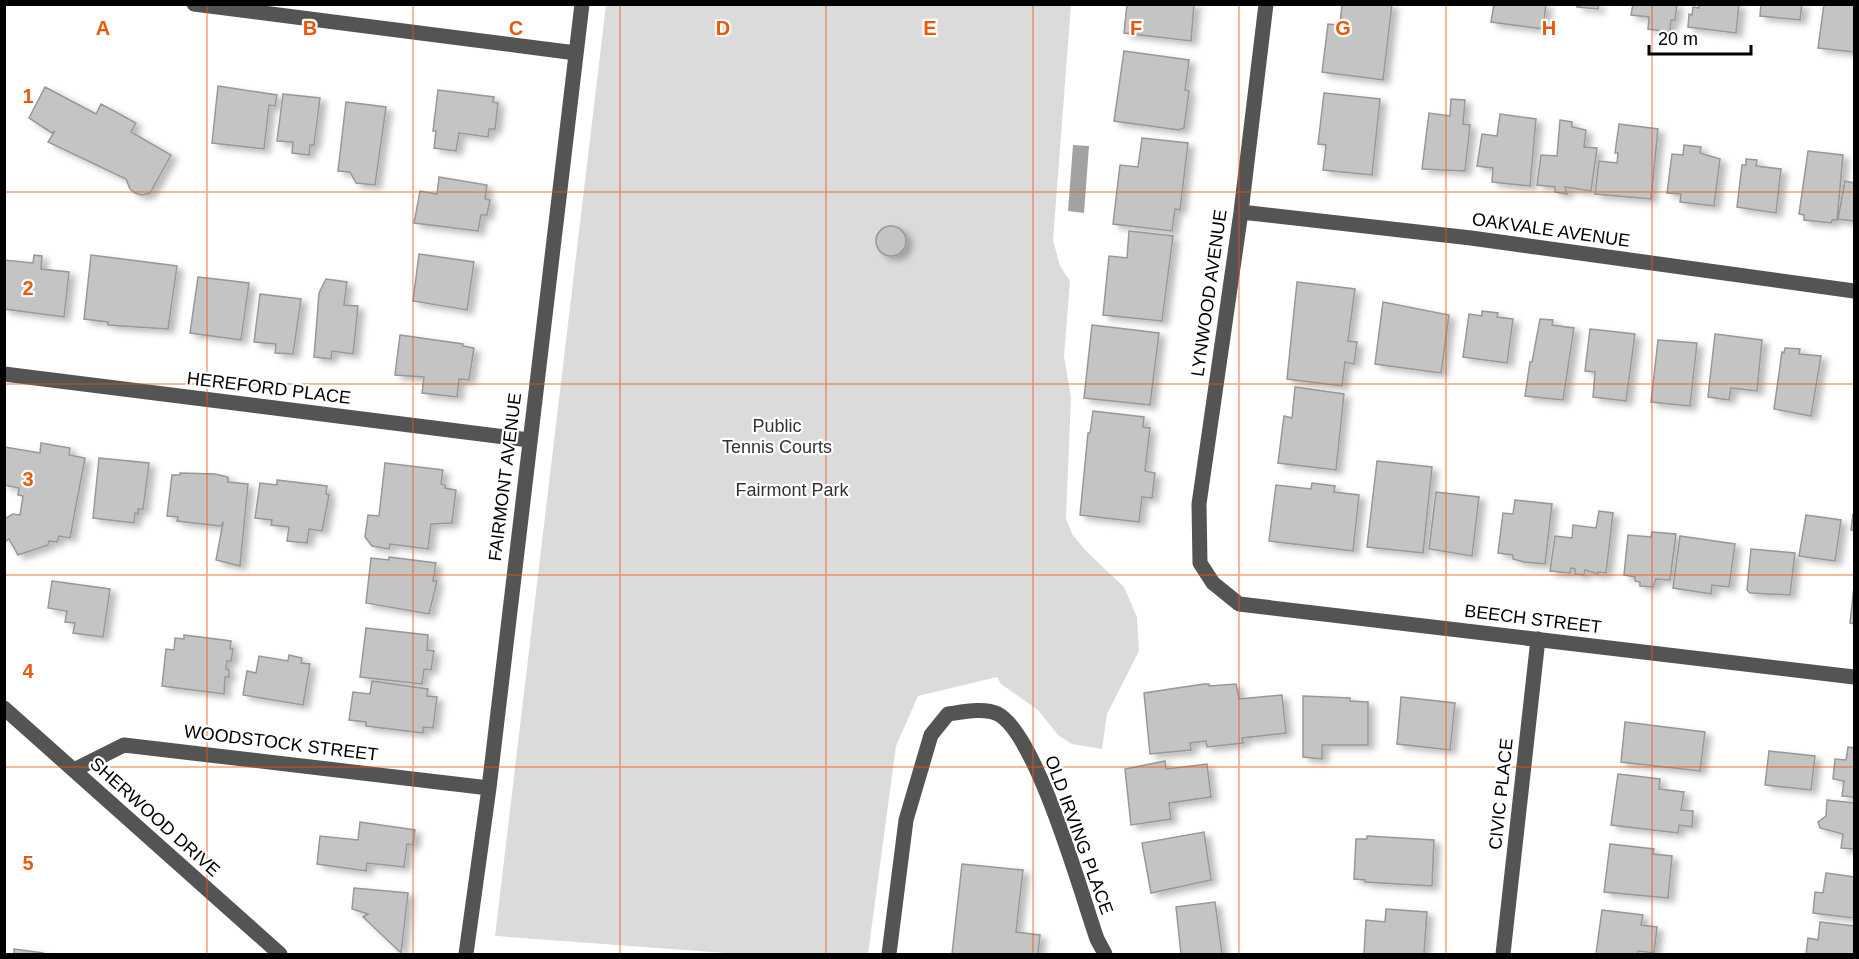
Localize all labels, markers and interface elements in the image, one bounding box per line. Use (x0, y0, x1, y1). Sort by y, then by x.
text: A (96, 17, 110, 39)
text: B (303, 17, 317, 39)
text: C (509, 17, 523, 39)
text: D (716, 17, 730, 39)
text: E (923, 17, 937, 39)
text: F (1130, 17, 1142, 39)
text: G (1335, 17, 1351, 39)
text: H (1542, 17, 1556, 39)
scale bar (1649, 18, 1751, 56)
text: 20 m (1658, 29, 1698, 49)
text: 1 (22, 85, 34, 107)
street label: LYNWOOD AVENUE (1187, 208, 1231, 378)
street label: OAKVALE AVENUE (1471, 209, 1631, 251)
text: 2 (22, 277, 34, 299)
street label: HEREFORD PLACE (186, 368, 352, 408)
street label: FAIRMONT AVENUE (485, 392, 525, 562)
park label: Public Tennis Courts (722, 416, 832, 457)
text: 3 (22, 468, 34, 490)
park label: Fairmont Park (735, 480, 850, 500)
street label: BEECH STREET (1463, 601, 1603, 637)
text: 4 (22, 660, 34, 682)
street label: WOODSTOCK STREET (183, 721, 379, 765)
street label: CIVIC PLACE (1485, 737, 1517, 851)
street label: SHERWOOD DRIVE (86, 753, 224, 881)
street label: OLD IRVING PLACE (1041, 753, 1117, 917)
text: 5 (22, 852, 34, 874)

